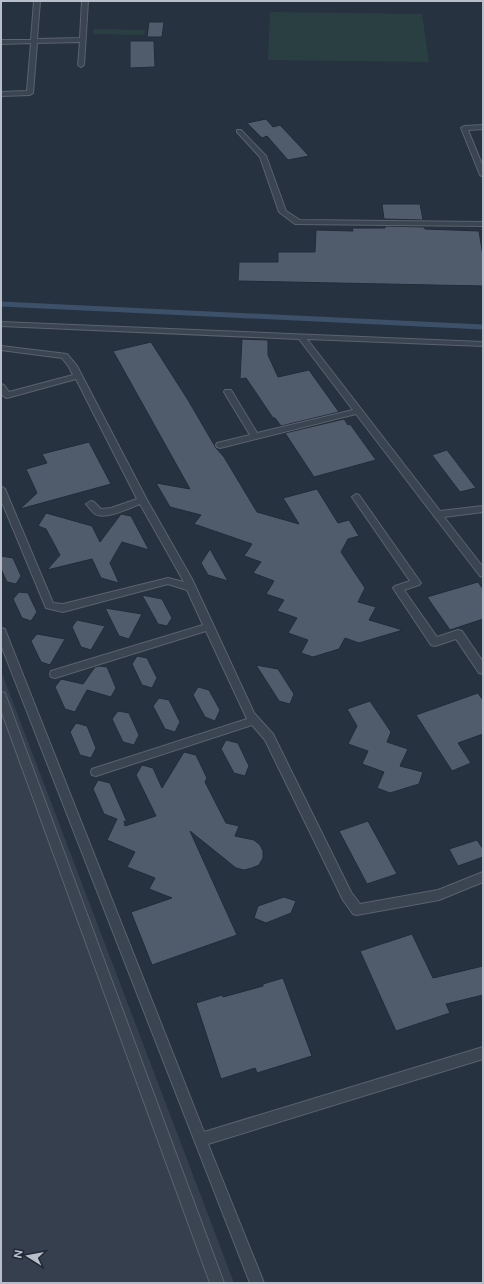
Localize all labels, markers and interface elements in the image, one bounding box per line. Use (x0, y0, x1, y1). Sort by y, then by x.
north arrow (8, 1236, 48, 1276)
text: N (11, 1249, 25, 1259)

